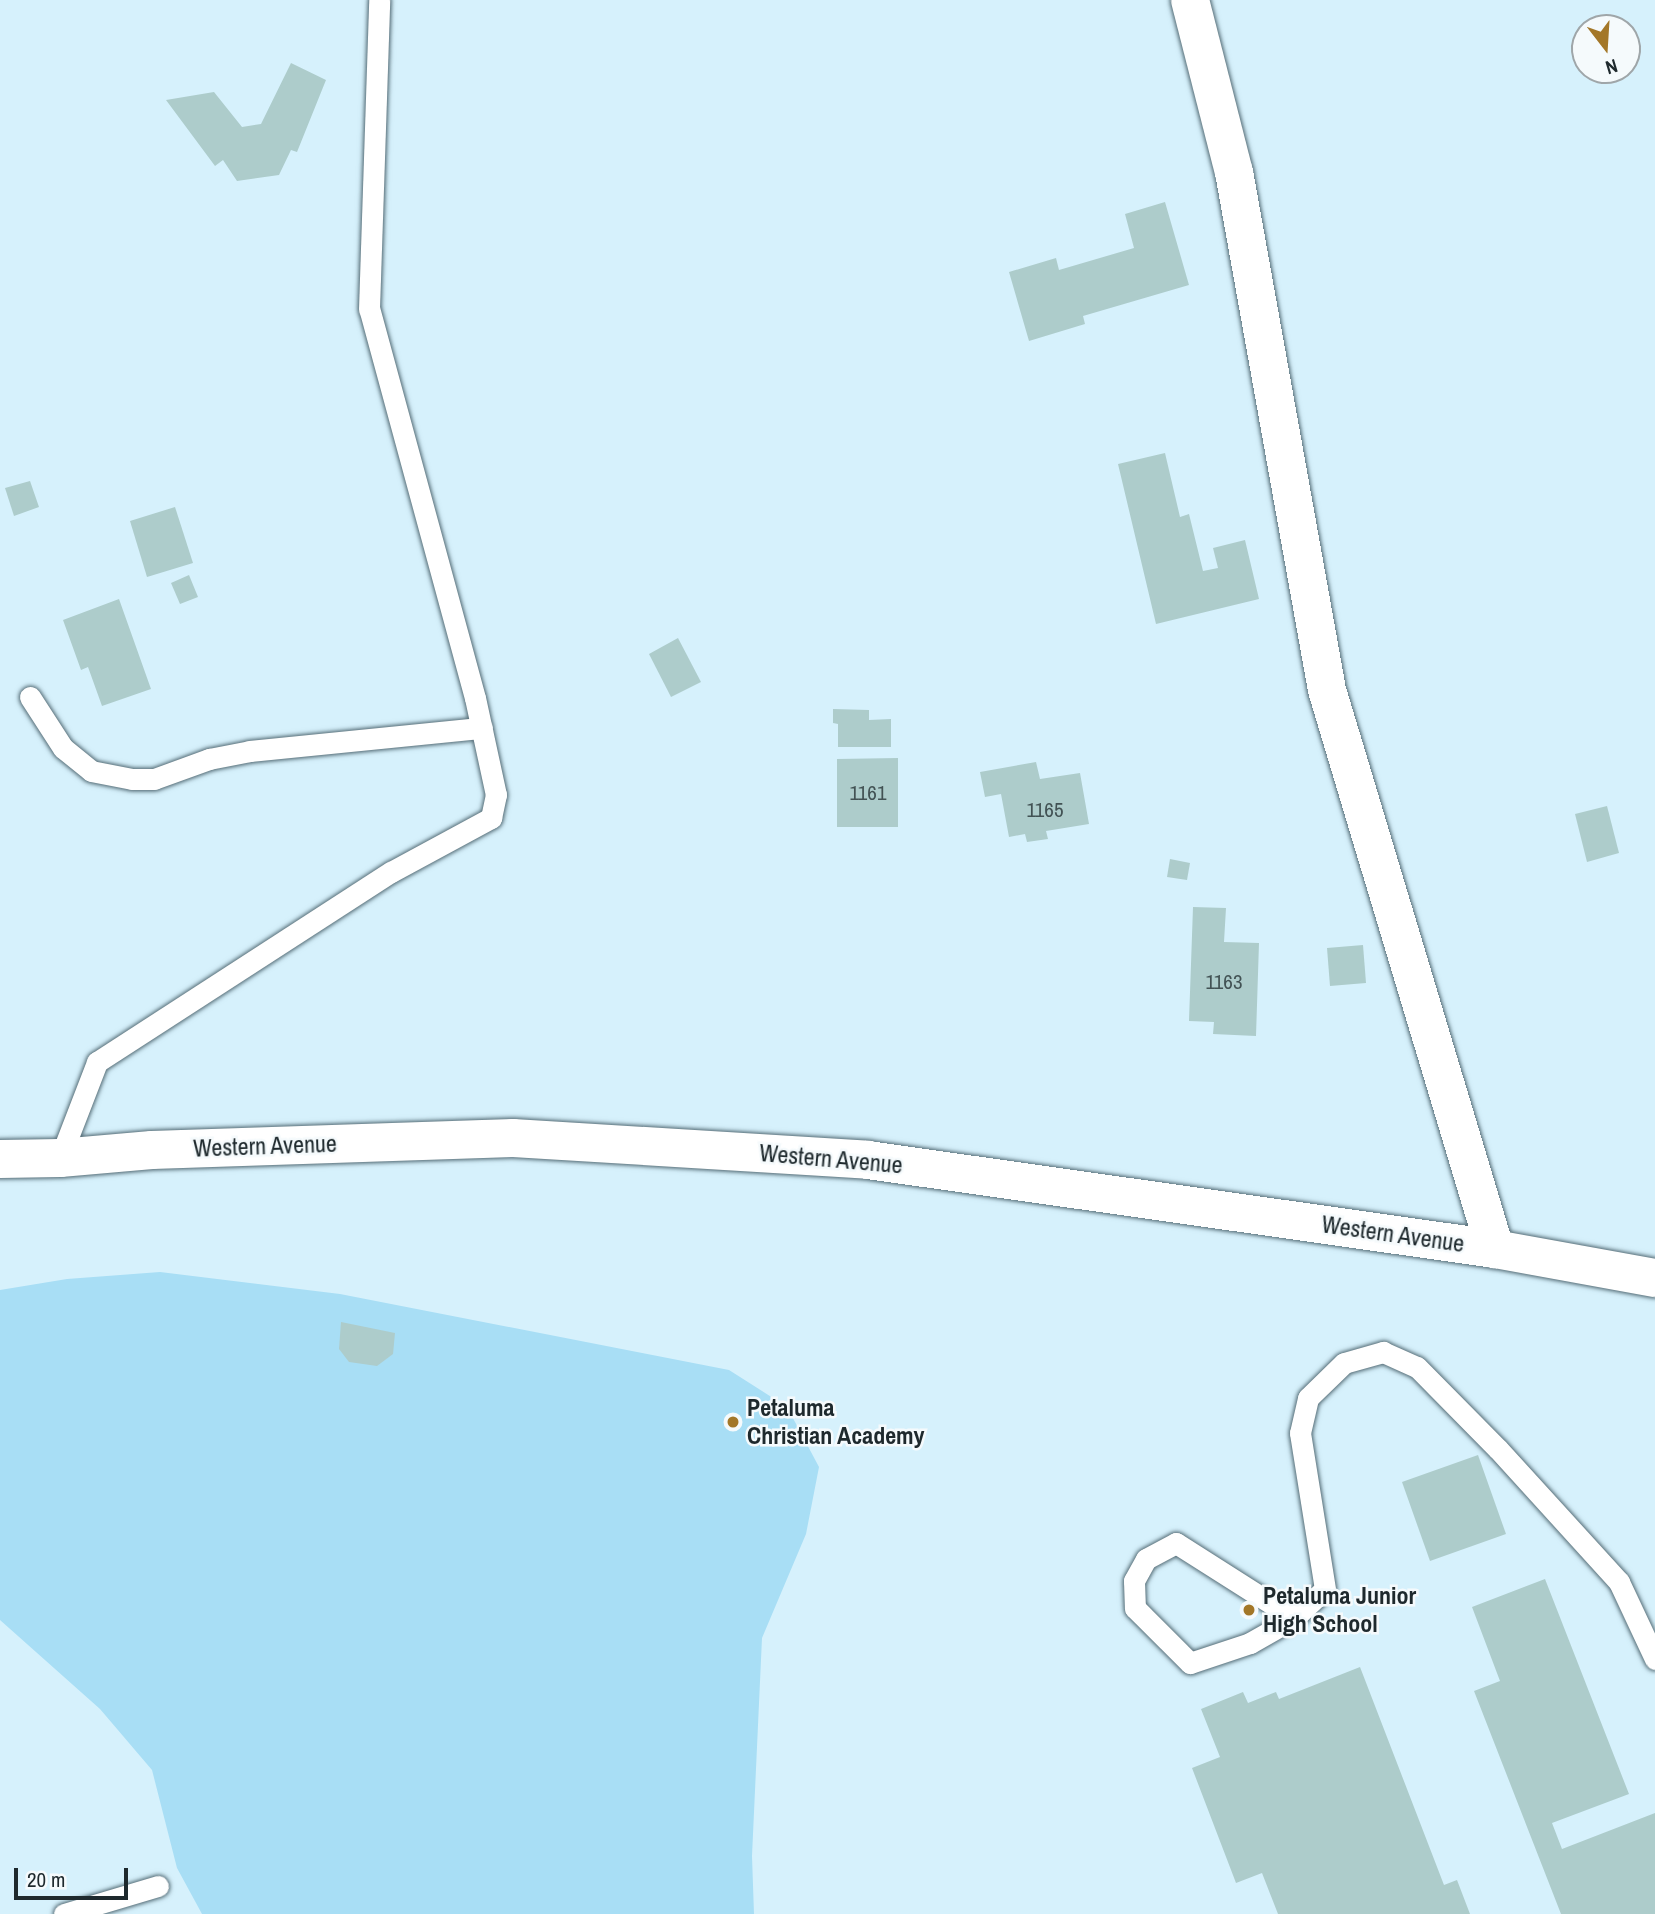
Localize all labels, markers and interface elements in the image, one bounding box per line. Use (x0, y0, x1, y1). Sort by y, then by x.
north arrow (1571, 14, 1641, 84)
text: N (1602, 53, 1621, 81)
house number: 1161 (849, 780, 887, 806)
house number: 1165 (1026, 797, 1064, 823)
house number: 1163 (1205, 969, 1243, 995)
street label: Western Avenue (192, 1129, 338, 1163)
street label: Western Avenue (758, 1138, 904, 1180)
street label: Western Avenue (1319, 1210, 1467, 1258)
place label: Petaluma Christian Academy (747, 1394, 925, 1450)
marker: Petaluma Christian Academy (725, 1414, 741, 1430)
place label: Petaluma Junior High School (1263, 1582, 1416, 1638)
marker: Petaluma Junior High School (1241, 1602, 1257, 1618)
scale bar (18, 1854, 131, 1898)
text: 20 m (27, 1865, 65, 1894)

